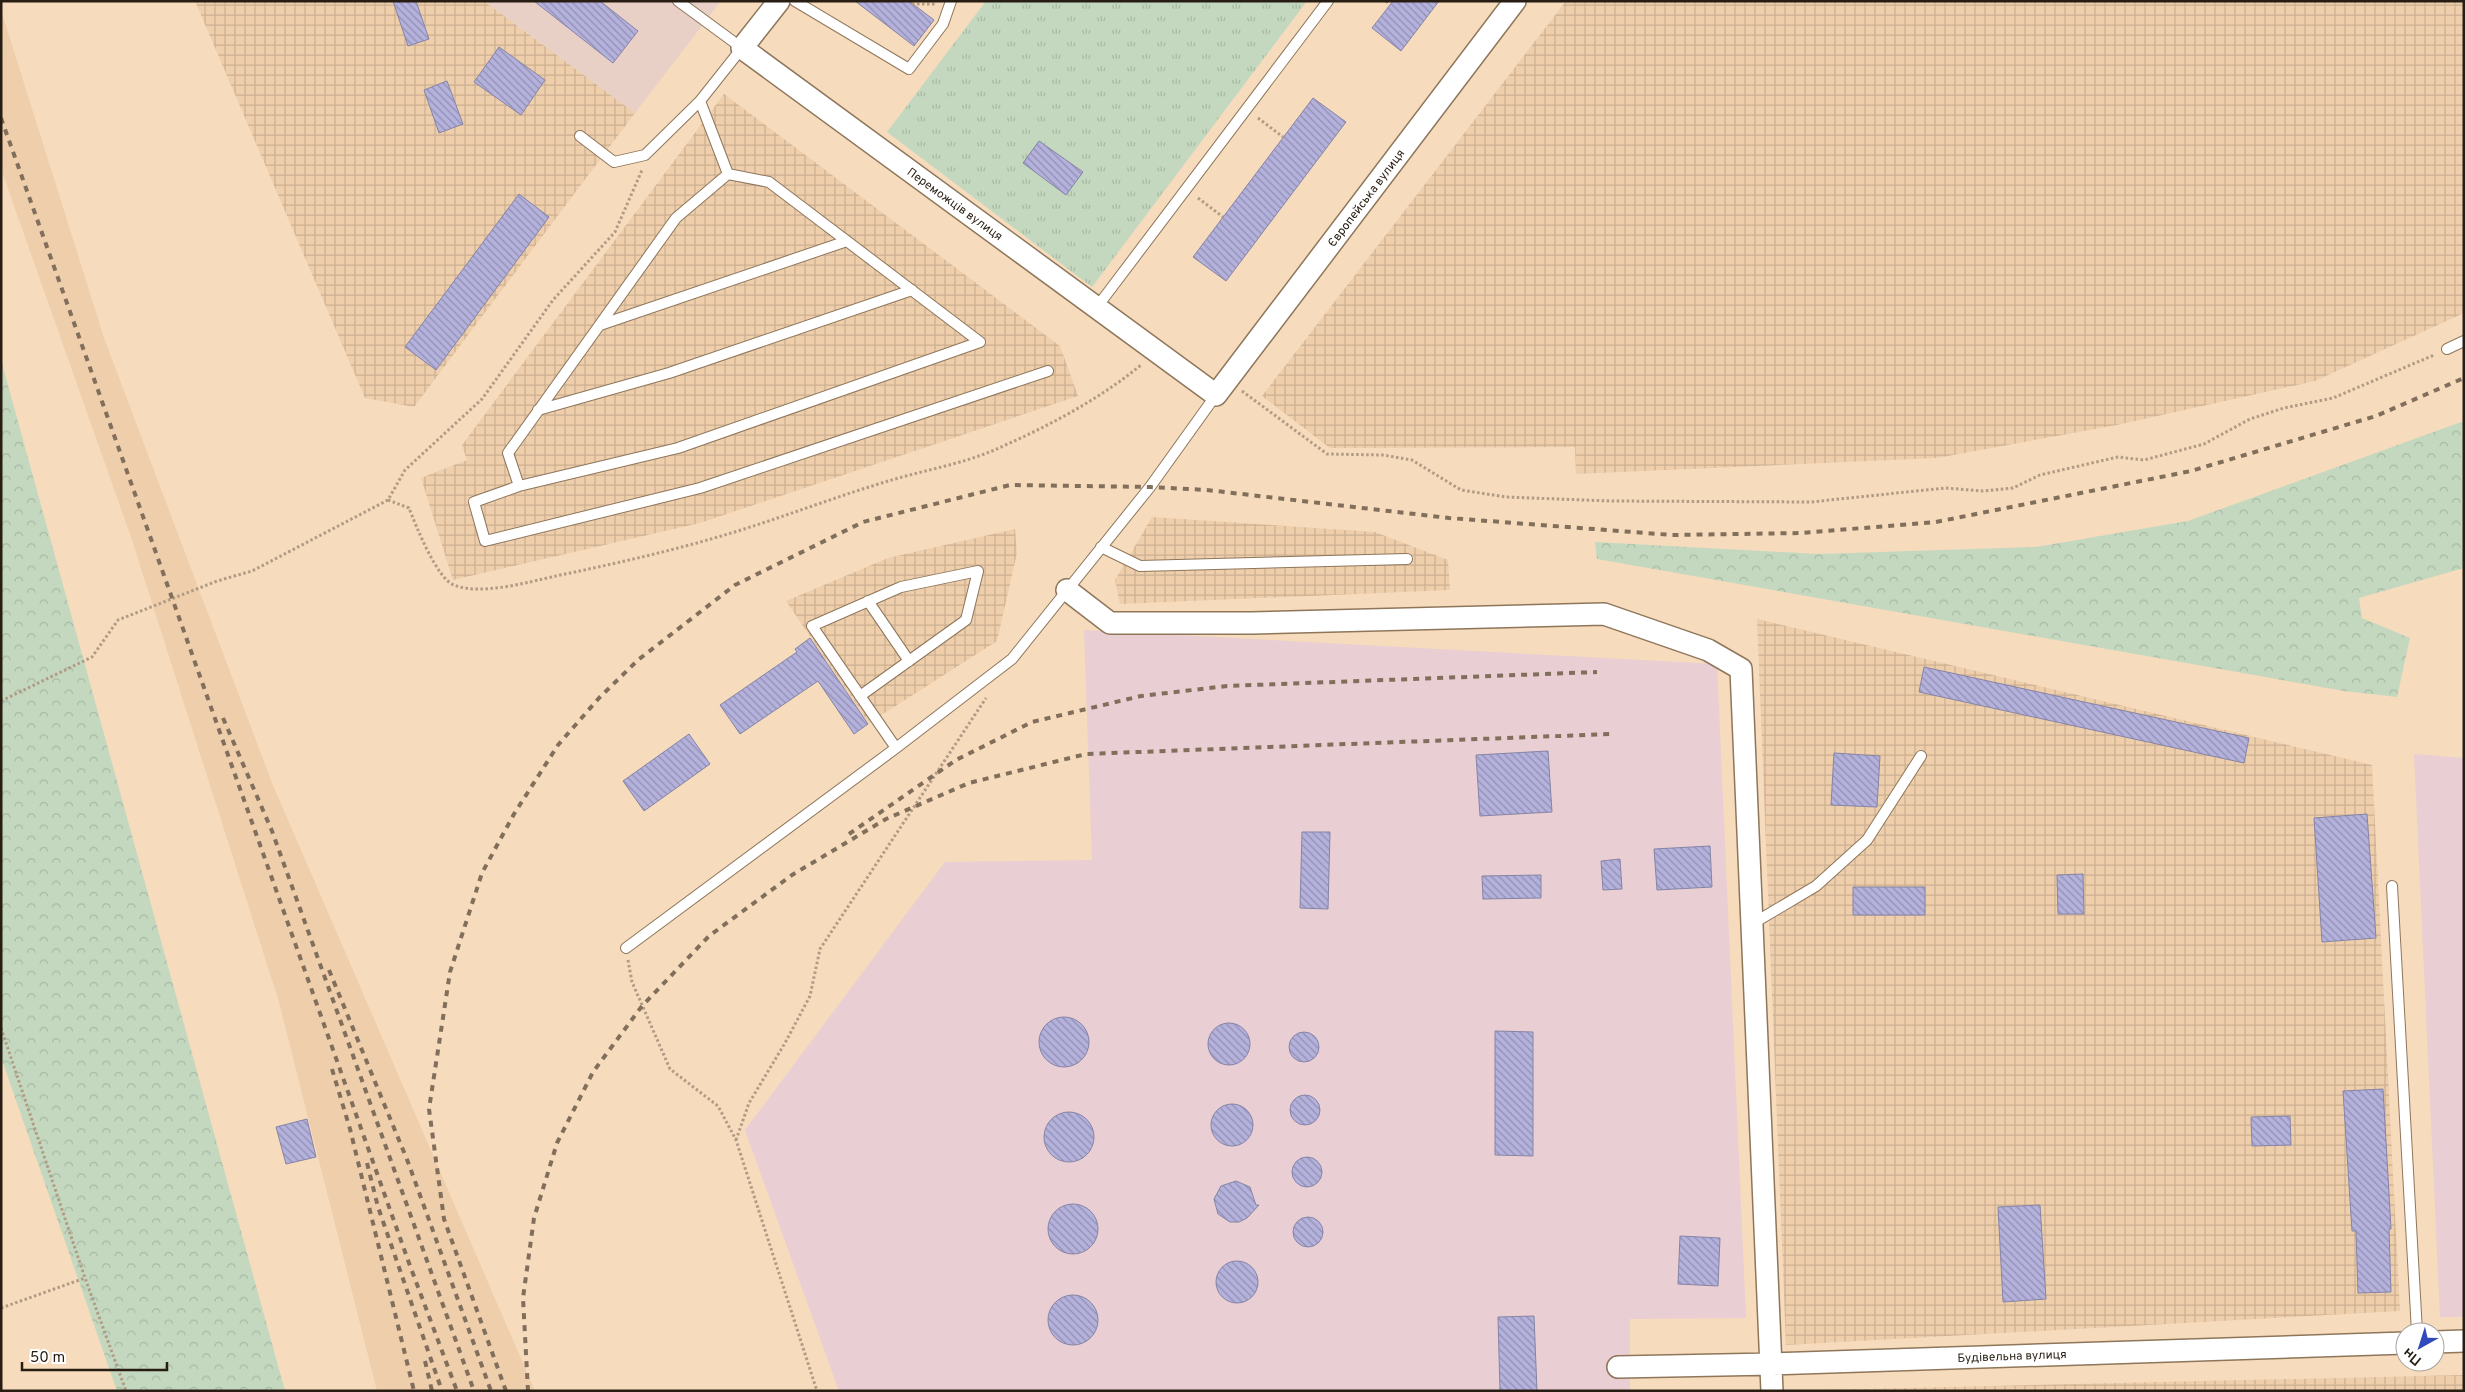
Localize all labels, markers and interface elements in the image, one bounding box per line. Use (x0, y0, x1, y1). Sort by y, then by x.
street label: Європейська вулиця (1325, 146, 1409, 251)
street label: Переможців вулиця (903, 165, 1005, 245)
north arrow (2395, 1322, 2445, 1372)
scale bar (22, 1340, 168, 1372)
text: Пн (2400, 1343, 2425, 1368)
street label: Будівельна вулиця (1957, 1347, 2067, 1367)
text: 50 m (30, 1349, 65, 1368)

